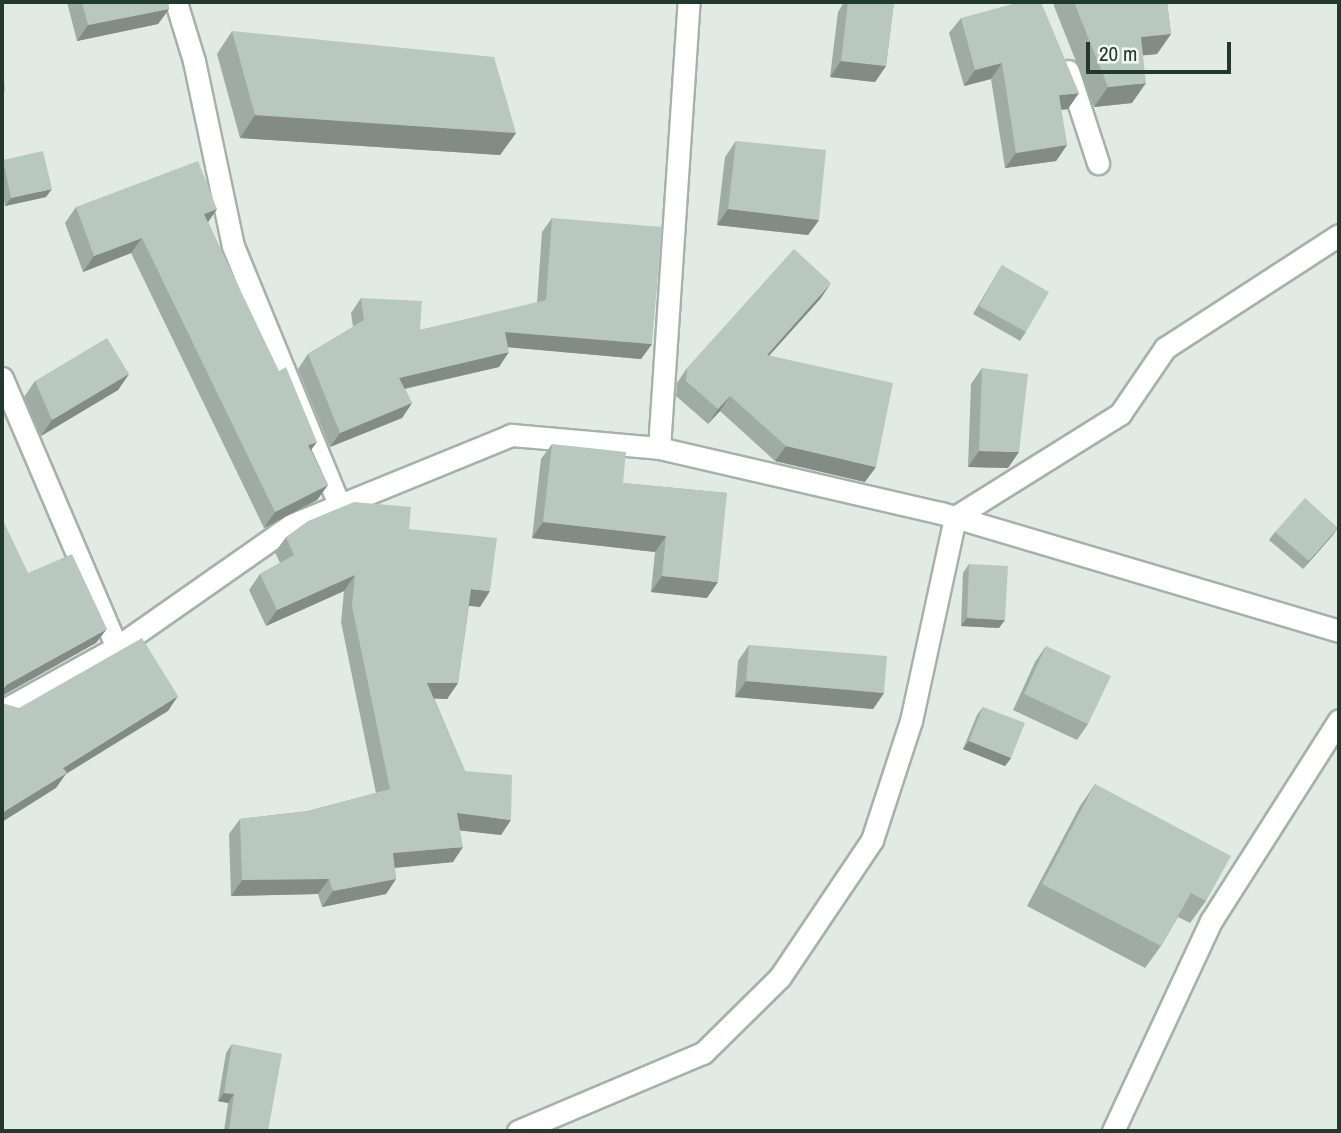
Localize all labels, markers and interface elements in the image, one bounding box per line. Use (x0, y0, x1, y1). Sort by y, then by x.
scale bar (1089, 28, 1234, 72)
text: 20 m (1099, 39, 1137, 68)

